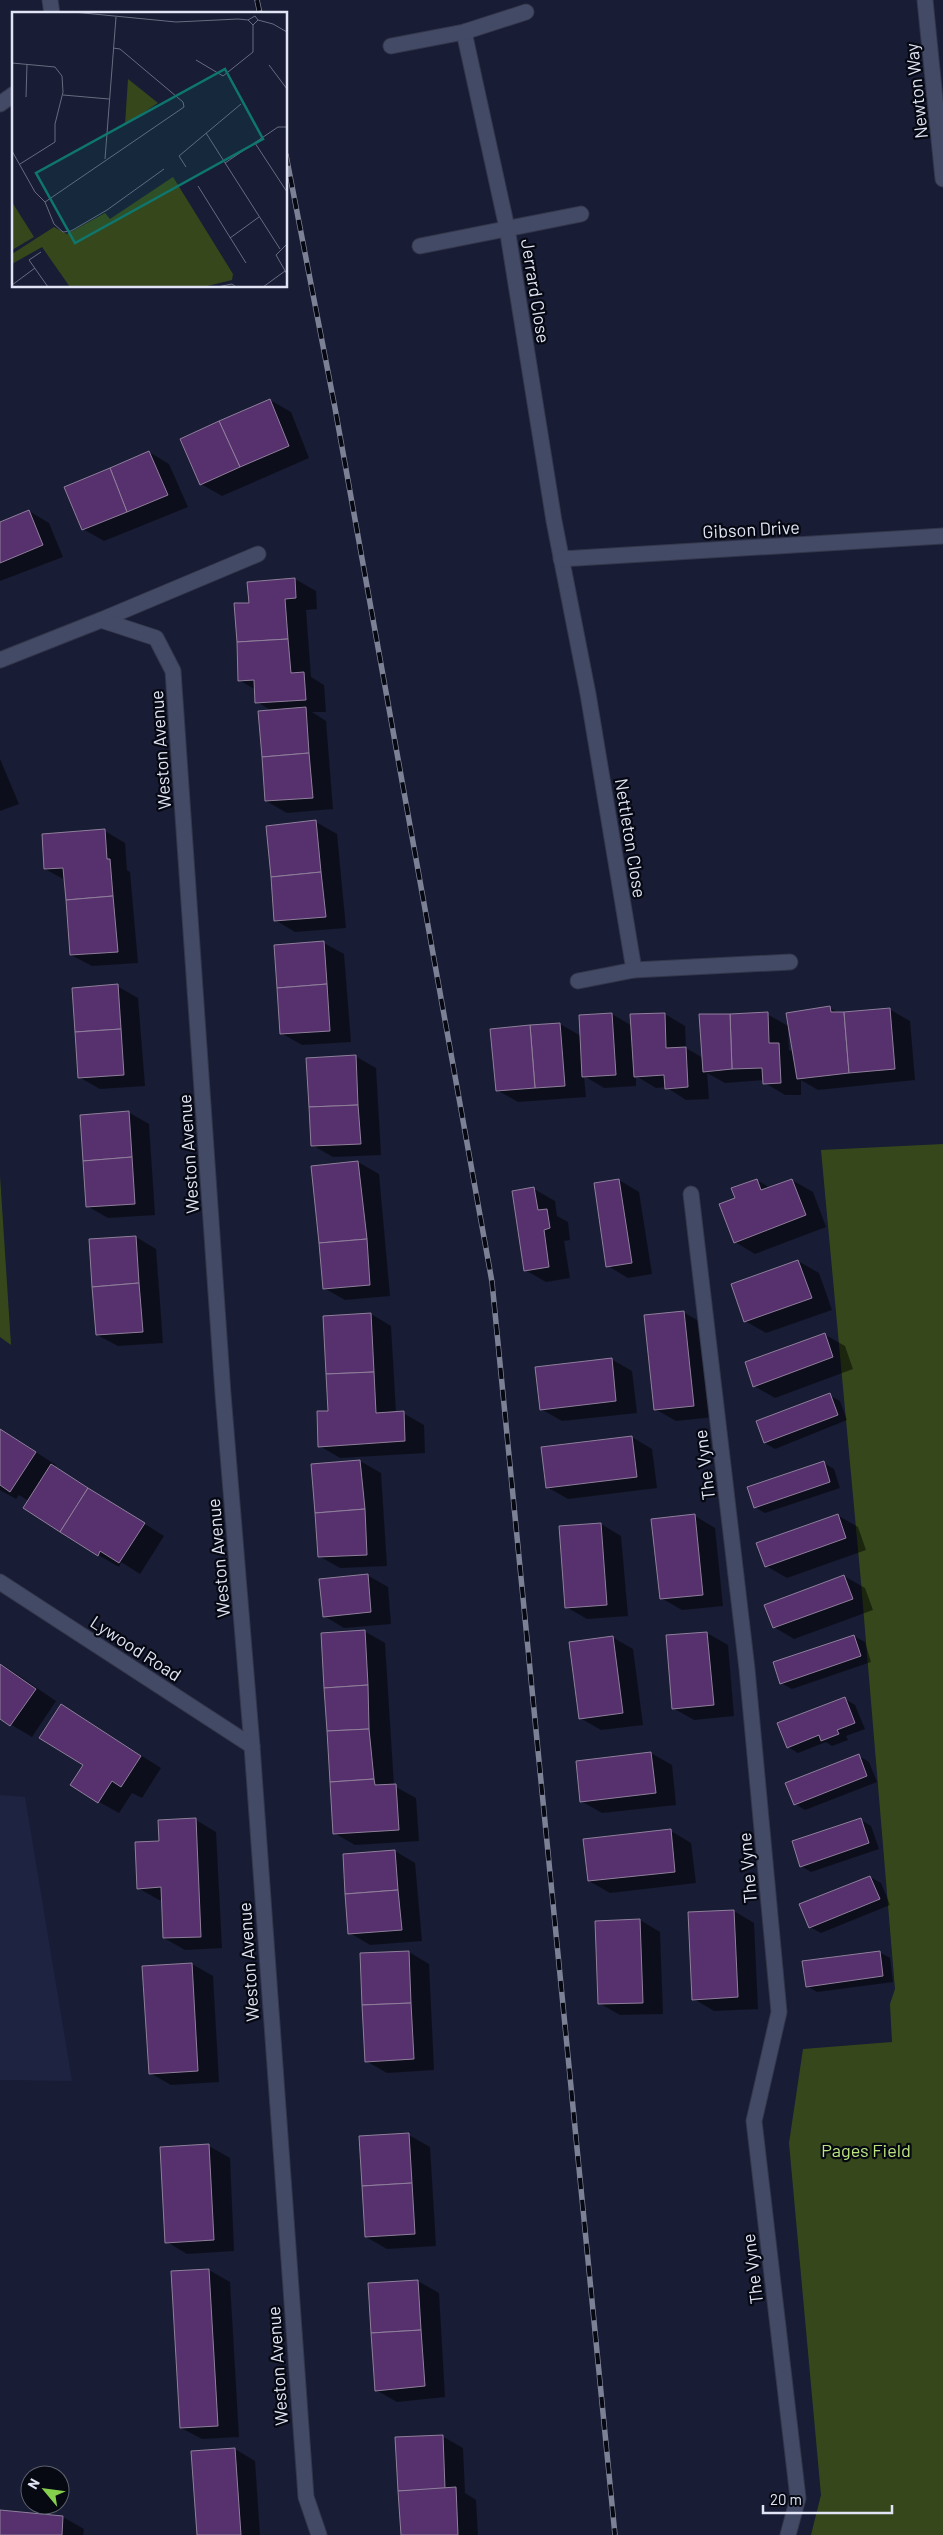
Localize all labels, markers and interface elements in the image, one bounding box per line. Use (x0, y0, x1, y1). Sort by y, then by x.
inset map (12, 12, 288, 288)
street label: Newton Way (900, 42, 932, 140)
street label: Jerrard Close (517, 237, 555, 345)
street label: Gibson Drive (702, 515, 800, 543)
street label: Weston Avenue (145, 690, 175, 810)
street label: Nettleton Close (611, 777, 651, 899)
street label: Weston Avenue (173, 1094, 203, 1214)
street label: The Vyne (689, 1428, 719, 1502)
street label: Weston Avenue (202, 1497, 234, 1619)
street label: Lywood Road (86, 1611, 186, 1685)
street label: The Vyne (733, 1832, 761, 1904)
street label: Weston Avenue (233, 1902, 263, 2022)
park label: Pages Field (821, 2139, 911, 2161)
street label: The Vyne (737, 2232, 767, 2306)
street label: Weston Avenue (262, 2306, 292, 2426)
north arrow (20, 2465, 70, 2515)
text: N (24, 2475, 43, 2492)
scale bar (763, 2482, 892, 2514)
text: 20 m (770, 2490, 802, 2508)

